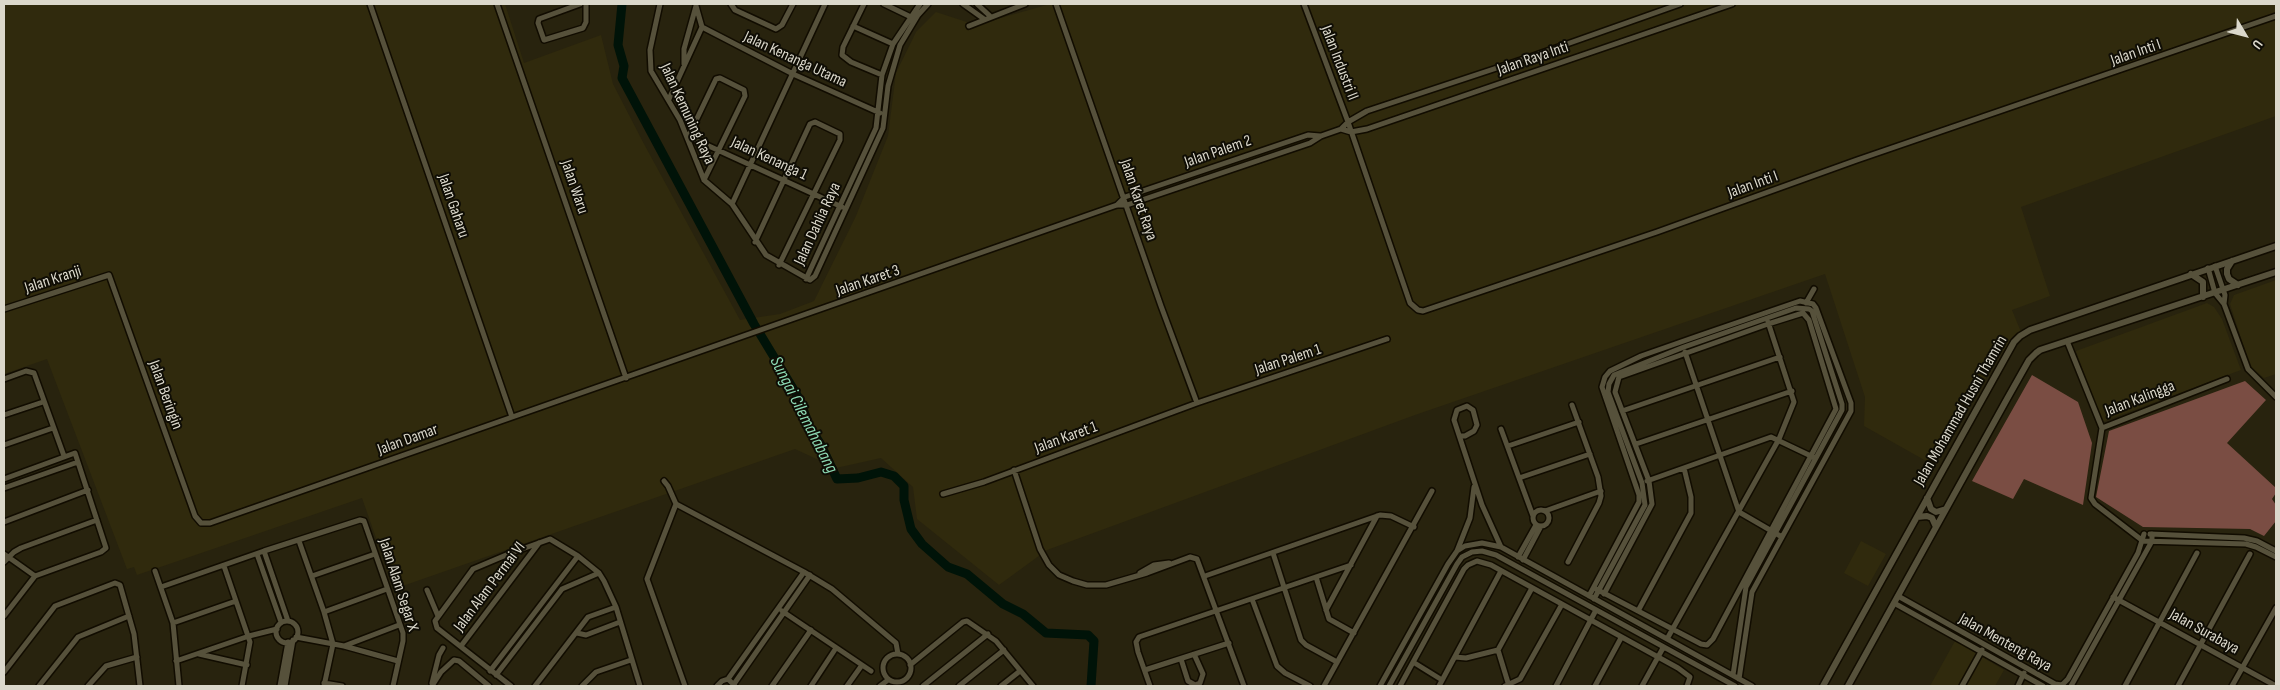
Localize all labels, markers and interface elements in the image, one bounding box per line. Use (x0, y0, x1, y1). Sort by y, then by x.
north arrow (2220, 10, 2270, 60)
street label: Jalan Industri II (1316, 23, 1362, 103)
street label: Jalan Kenanga Utama (740, 28, 850, 92)
street label: Jalan Inti I (2108, 35, 2164, 71)
text: U (2248, 36, 2266, 52)
street label: Jalan Raya Inti (1495, 38, 1571, 80)
street label: Jalan Kemuning Raya (655, 60, 719, 168)
street label: Jalan Palem 2 (1182, 132, 1254, 172)
street label: Jalan Kenanga 1 (728, 133, 810, 185)
street label: Jalan Karet Raya (1115, 157, 1161, 243)
street label: Jalan Waru (556, 158, 592, 216)
street label: Jalan Inti I (1725, 167, 1781, 203)
street label: Jalan Gaharu (433, 172, 473, 240)
street label: Jalan Dahlia Raya (790, 180, 846, 268)
street label: Jalan Karet 3 (834, 261, 902, 301)
street label: Jalan Kranji (22, 262, 84, 298)
street label: Jalan Mohammad Husni Thamrin (1910, 333, 2012, 489)
street label: Jalan Palem 1 (1252, 340, 1324, 380)
water label: Sungai Cilemahabang (764, 353, 842, 477)
street label: Jalan Beringin (144, 358, 186, 432)
street label: Jalan Kalingga (2102, 377, 2178, 421)
street label: Jalan Karet 1 (1032, 418, 1100, 458)
street label: Jalan Damar (375, 420, 441, 460)
street label: Jalan Alam Segar X (374, 536, 422, 634)
street label: Jalan Alam Permai VI (450, 538, 530, 636)
street label: Jalan Surabaya (2166, 605, 2242, 659)
street label: Jalan Menteng Raya (1955, 610, 2055, 676)

